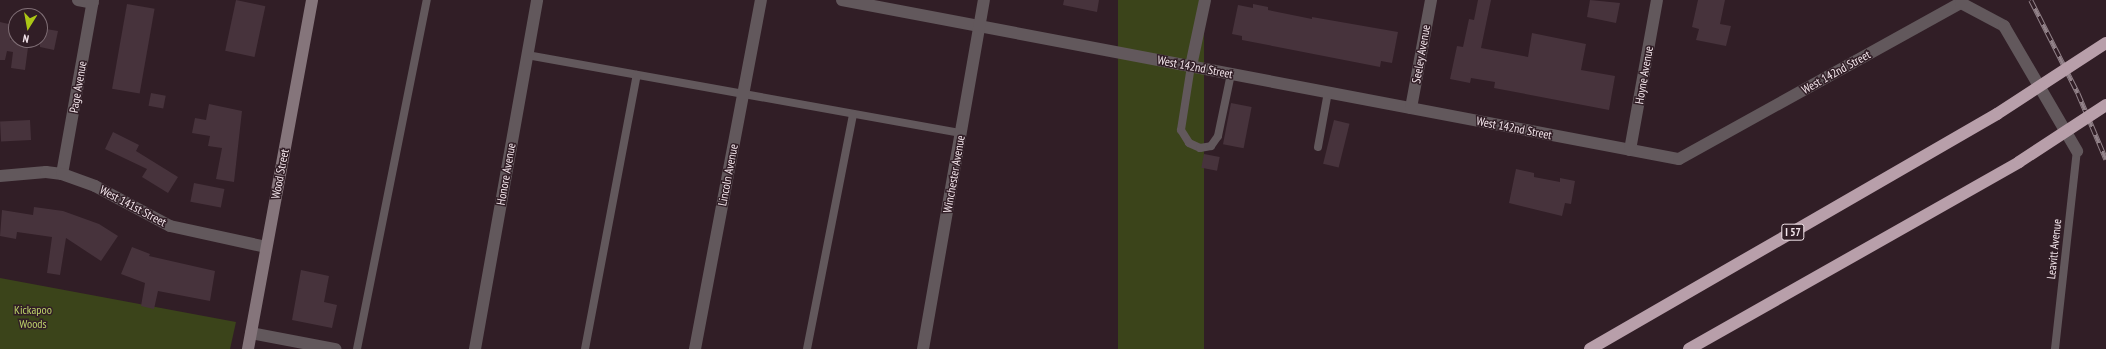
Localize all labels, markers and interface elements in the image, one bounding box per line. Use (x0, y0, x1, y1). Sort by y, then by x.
north arrow (8, 8, 48, 48)
street label: Seeley Avenue (1409, 23, 1433, 85)
text: N (22, 31, 30, 46)
street label: Hoyne Avenue (1632, 45, 1656, 105)
street label: West 142nd Street (1799, 47, 1873, 97)
street label: West 142nd Street (1156, 53, 1234, 81)
street label: Page Avenue (66, 60, 90, 114)
street label: West 142nd Street (1475, 114, 1553, 142)
street label: Winchester Avenue (940, 134, 968, 214)
street label: Honore Avenue (493, 142, 519, 206)
street label: Lincoln Avenue (715, 143, 741, 207)
street label: Wood Street (268, 148, 292, 200)
street label: West 141st Street (97, 182, 169, 230)
street label: Leavitt Avenue (2044, 218, 2064, 280)
road number: I 57 (1781, 223, 1805, 241)
park label: Kickapoo Woods (14, 303, 52, 331)

